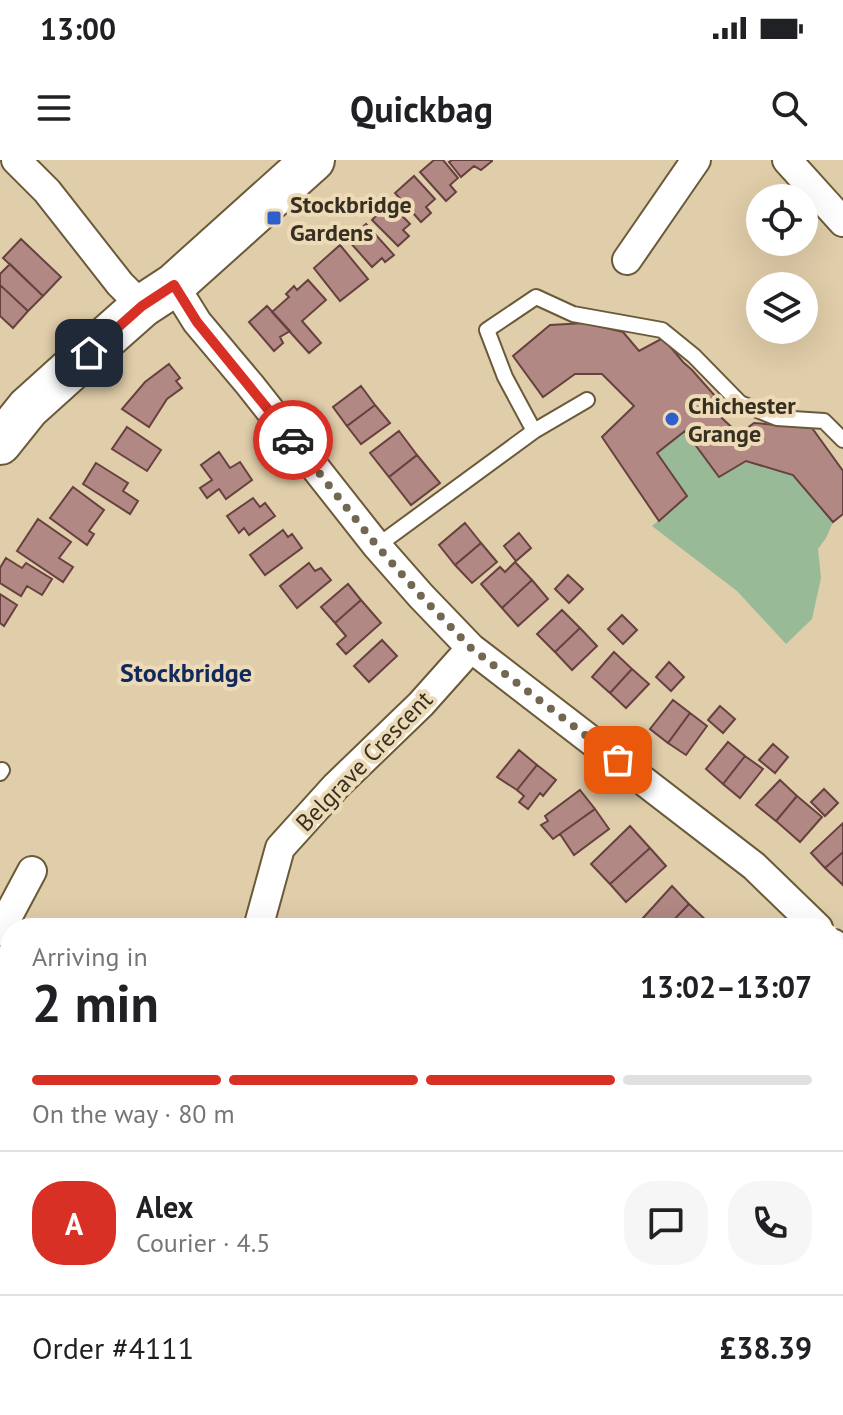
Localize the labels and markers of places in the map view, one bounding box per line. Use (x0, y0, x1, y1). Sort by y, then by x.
place label: Stockbridge Gardens (290, 189, 412, 248)
marker: Stockbridge Gardens (265, 209, 283, 227)
pin (55, 319, 123, 387)
place label: Chichester Grange (688, 390, 796, 449)
marker: Chichester Grange (663, 410, 681, 428)
pin (584, 726, 652, 794)

